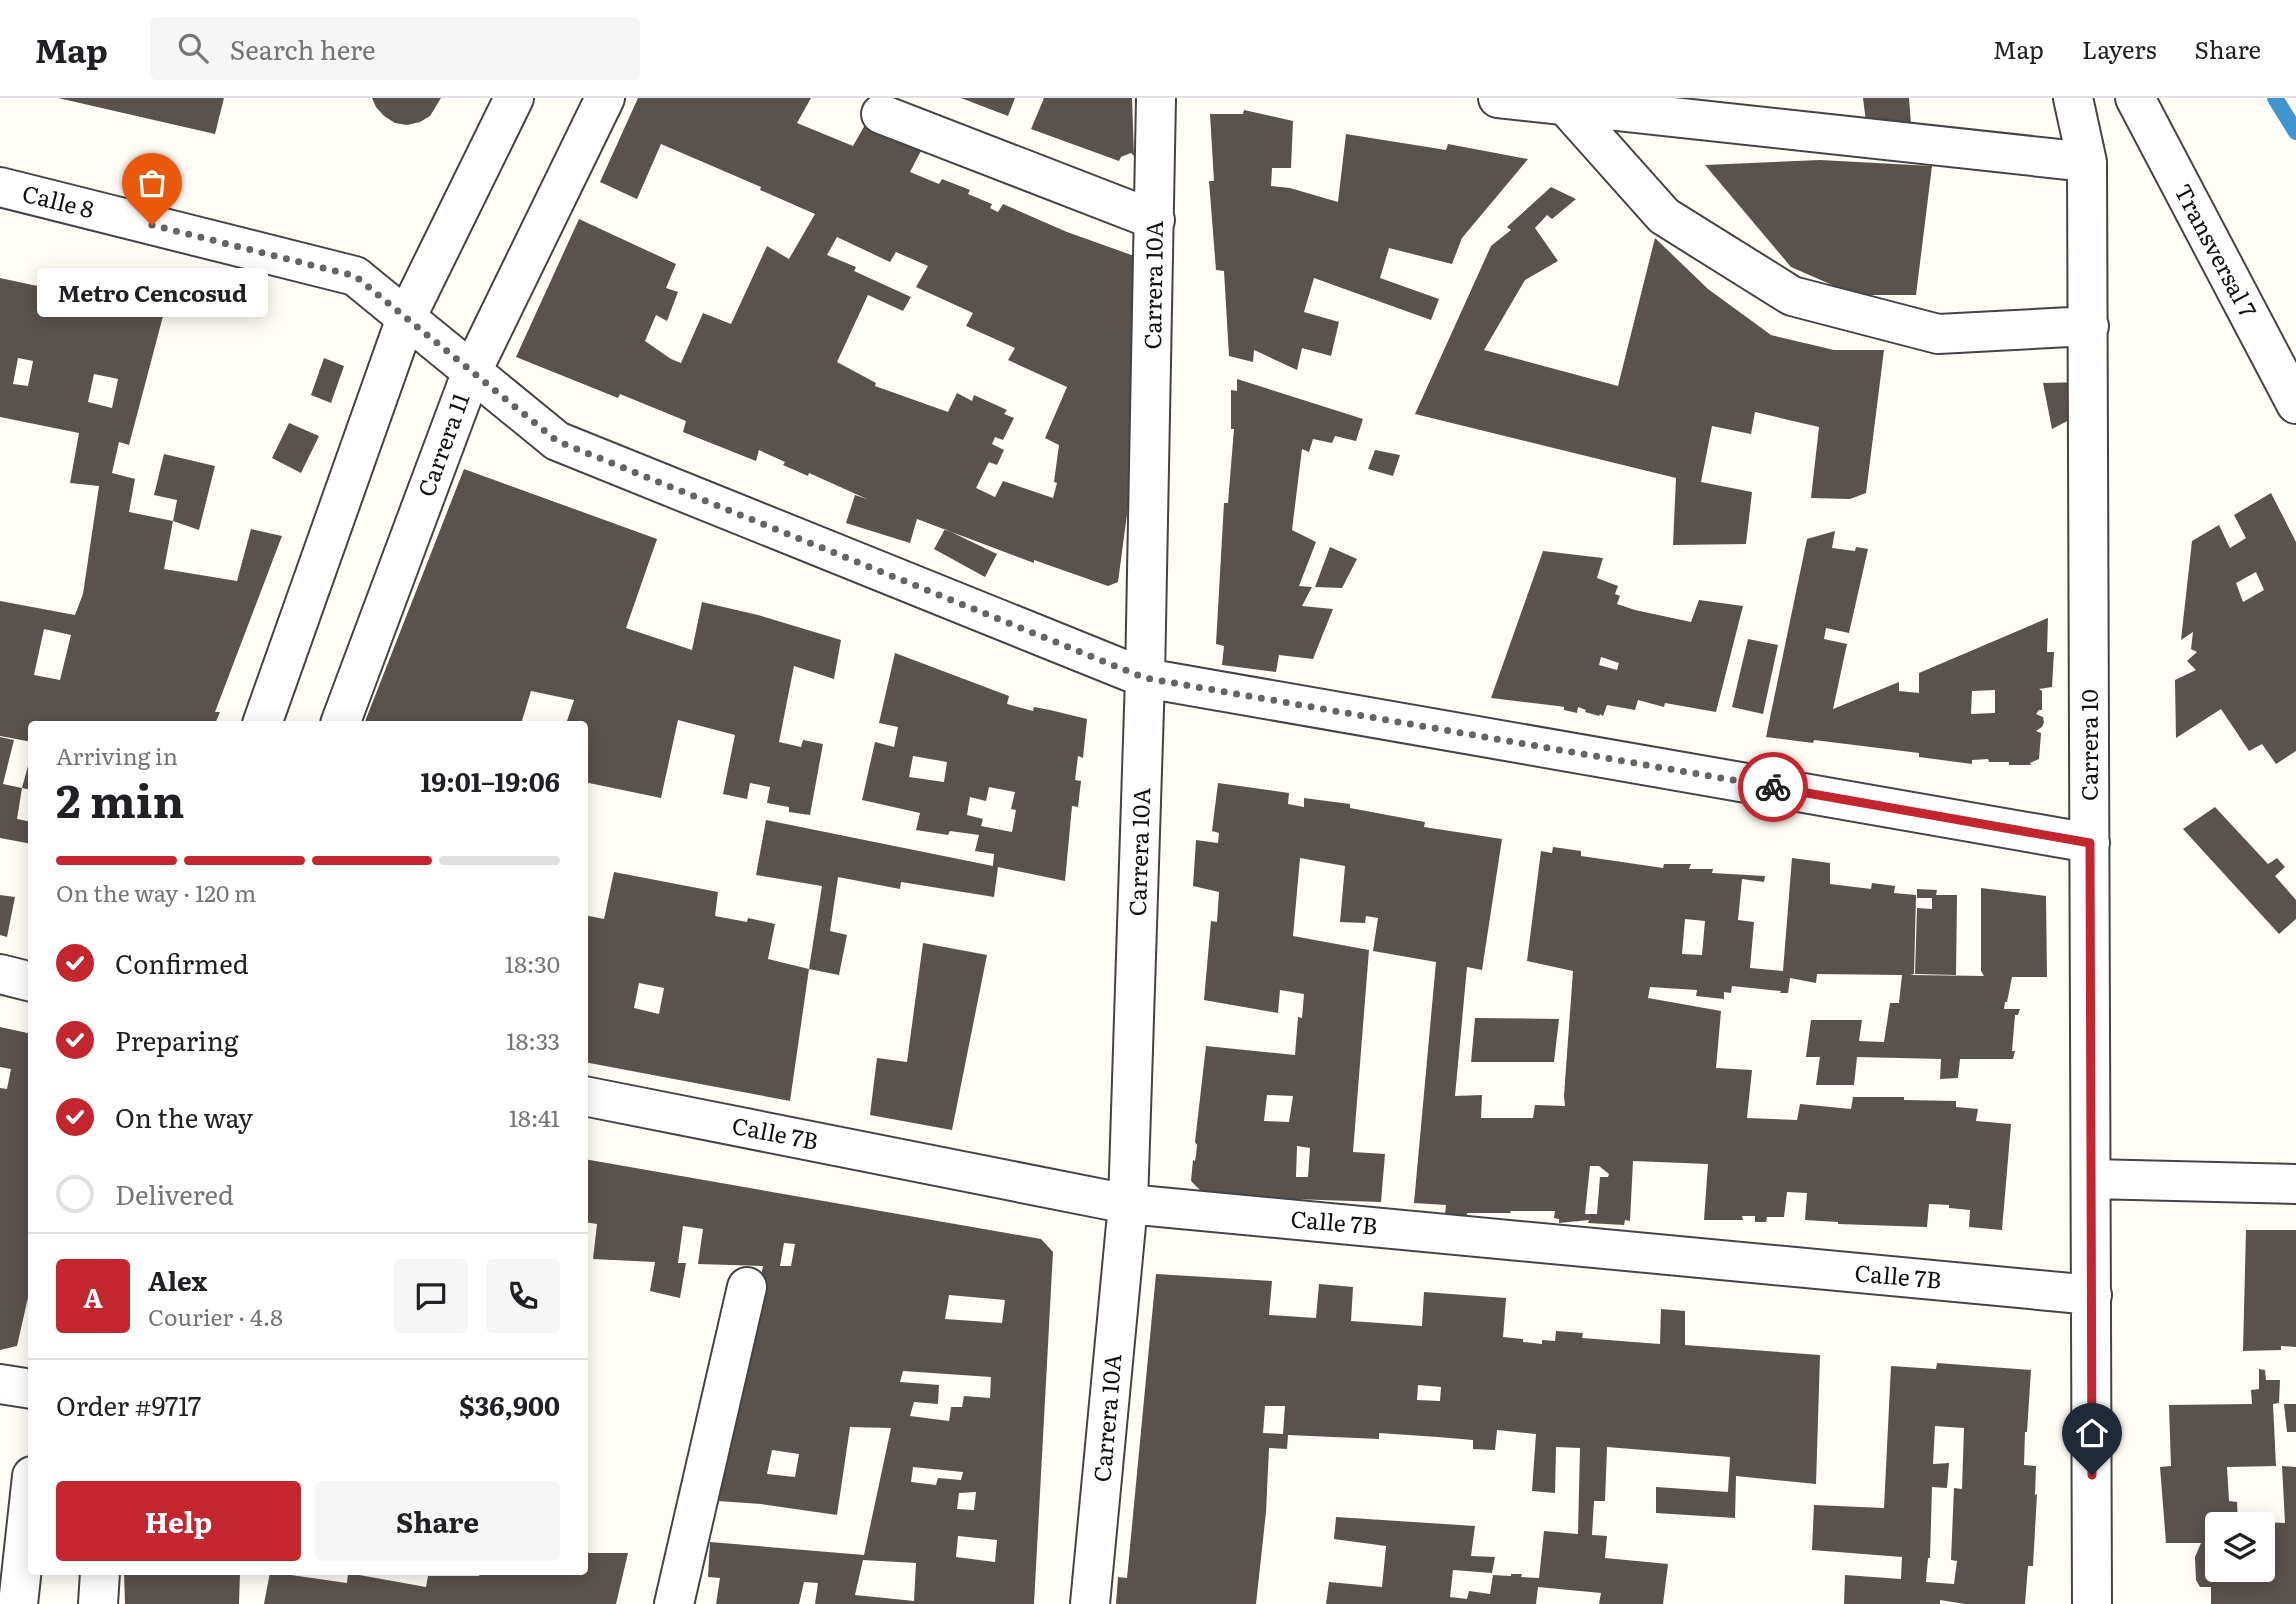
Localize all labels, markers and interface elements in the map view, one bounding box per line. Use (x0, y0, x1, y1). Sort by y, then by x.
search box (150, 17, 640, 80)
text: Map (35, 24, 108, 73)
icon: search (174, 29, 212, 67)
text: Search here (230, 29, 376, 68)
text: Map (1993, 31, 2044, 66)
text: Layers (2082, 31, 2156, 66)
text: Share (2194, 31, 2261, 66)
pin (122, 153, 182, 225)
icon: bag (133, 164, 171, 202)
street label: Calle 8 (19, 175, 98, 225)
street label: Transversal 7 (2167, 177, 2266, 323)
street label: Carrera 10A (1134, 220, 1170, 350)
callout: Metro Cencosud (37, 267, 268, 316)
text: Metro Cencosud (58, 275, 247, 309)
street label: Carrera 11 (408, 388, 477, 501)
street label: Carrera 10 (2071, 689, 2105, 801)
text: Arriving in (56, 738, 178, 772)
courier (1738, 752, 1808, 822)
text: 19:01–19:06 (420, 761, 560, 800)
text: 2 min (56, 764, 185, 832)
icon: bike (1754, 768, 1792, 806)
street label: Carrera 10A (1119, 787, 1157, 917)
text: On the way · 120 m (56, 875, 256, 909)
text: Confirmed (115, 943, 249, 982)
icon: check (56, 944, 94, 982)
text: 18:30 (505, 946, 560, 980)
text: Preparing (115, 1020, 238, 1059)
icon: check (56, 1021, 94, 1059)
text: 18:33 (506, 1023, 560, 1057)
text: On the way (115, 1097, 253, 1136)
icon: check (56, 1098, 94, 1136)
text: 18:41 (509, 1100, 560, 1134)
street label: Calle 7B (730, 1107, 821, 1157)
text: Delivered (115, 1174, 234, 1213)
street label: Calle 7B (1289, 1200, 1379, 1242)
street label: Calle 7B (1853, 1254, 1943, 1296)
button: chat (394, 1259, 468, 1333)
button: phone (486, 1259, 560, 1333)
text: Alex (148, 1260, 207, 1299)
text: A (83, 1277, 103, 1316)
text: Courier · 4.8 (148, 1299, 283, 1333)
street label: Carrera 10A (1083, 1352, 1129, 1483)
text: Order #9717 (56, 1385, 201, 1424)
text: $36,900 (459, 1385, 560, 1424)
pin (2062, 1403, 2122, 1475)
icon: home (2073, 1414, 2111, 1452)
button: Help (56, 1481, 301, 1561)
button: Share (315, 1481, 560, 1561)
map controls (2205, 1512, 2275, 1582)
button: layers (2205, 1512, 2275, 1582)

